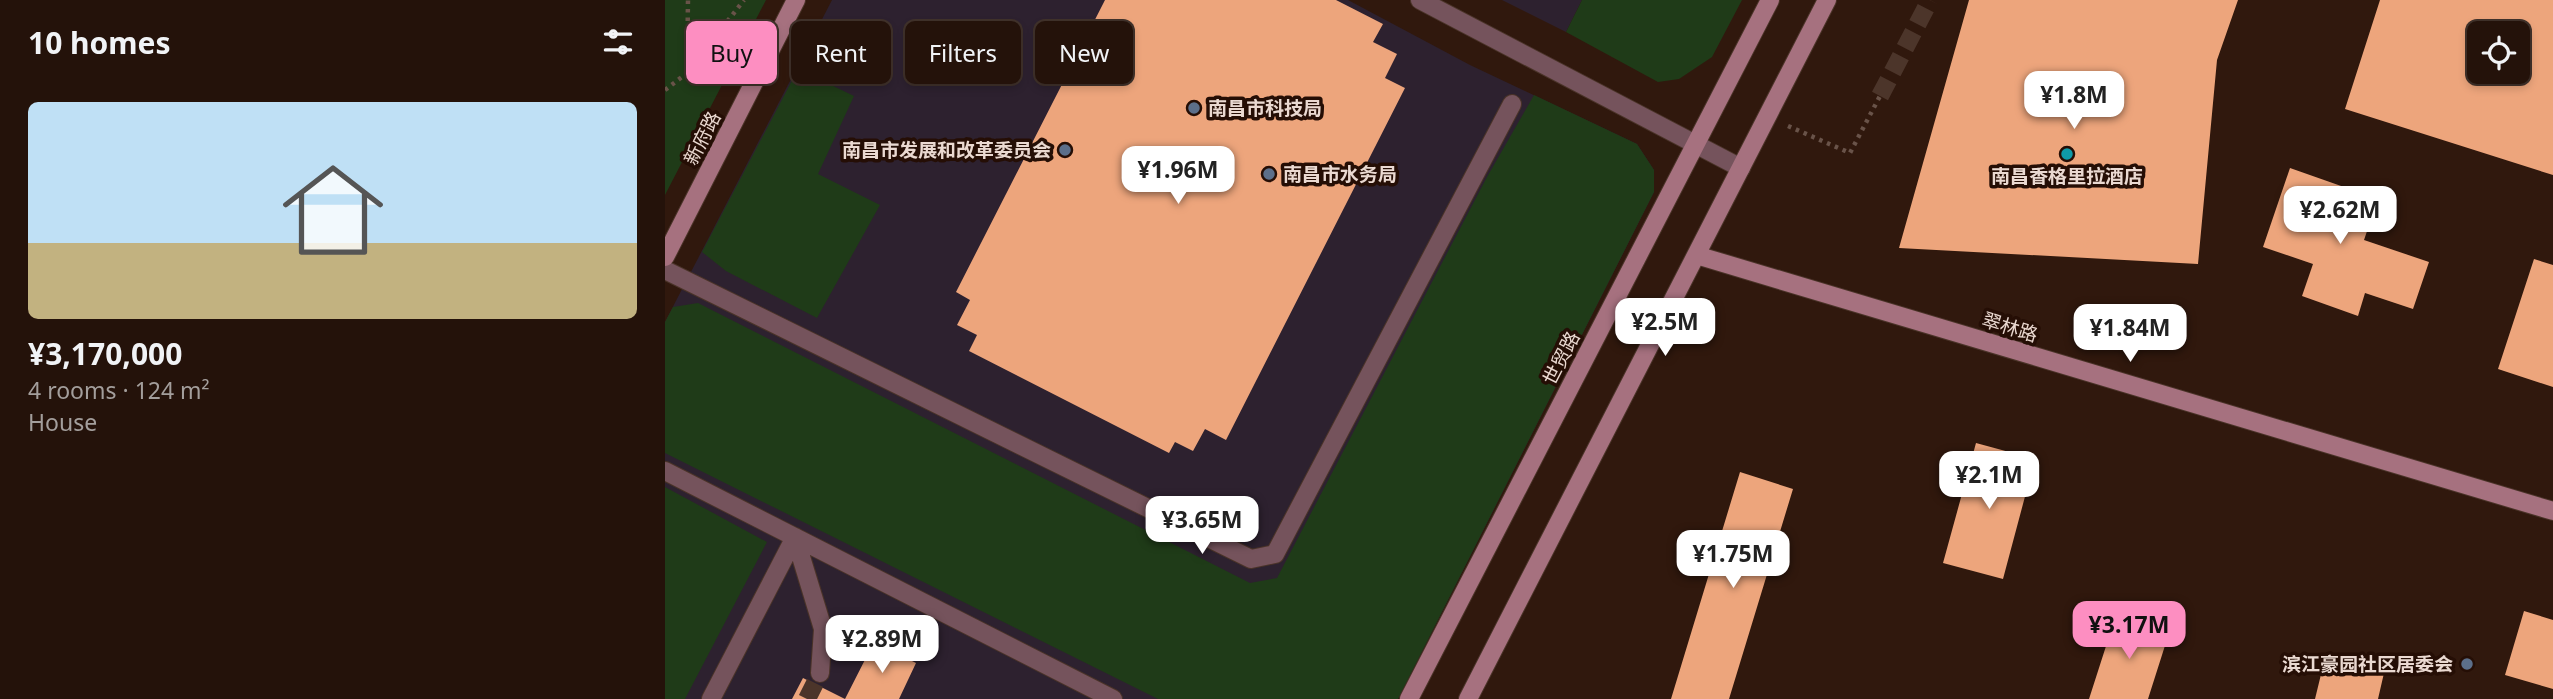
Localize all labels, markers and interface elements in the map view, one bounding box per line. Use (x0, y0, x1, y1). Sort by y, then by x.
chip: Buy (686, 21, 777, 84)
chip: Rent (791, 21, 891, 84)
chip: Filters (905, 21, 1021, 84)
chip: New (1035, 21, 1133, 84)
map controls (2467, 21, 2530, 84)
button: locate (2467, 21, 2530, 84)
text: 10 homes (28, 22, 171, 63)
icon: filters (599, 23, 637, 61)
pin: ¥1.8M (2025, 72, 2123, 131)
text: ¥1.8M (2040, 78, 2108, 110)
place label: 南昌市科技局 (1208, 95, 1322, 121)
marker: 南昌市科技局 (1186, 100, 1202, 116)
street label: 新府路 (677, 107, 727, 169)
place label: 南昌市发展和改革委员会 (842, 137, 1051, 163)
marker: 南昌市发展和改革委员会 (1057, 142, 1073, 158)
pin: ¥1.96M (1121, 146, 1235, 206)
marker: 南昌香格里拉酒店 (2059, 146, 2075, 162)
icon: home (270, 147, 396, 273)
text: ¥1.96M (1138, 153, 1218, 185)
place label: 南昌市水务局 (1283, 161, 1397, 187)
place label: 南昌香格里拉酒店 (1991, 163, 2143, 189)
marker: 南昌市水务局 (1261, 166, 1277, 182)
pin: ¥2.62M (2283, 187, 2397, 246)
text: ¥2.62M (2300, 193, 2380, 225)
pin: ¥2.5M (1616, 298, 1714, 358)
pin: ¥1.84M (2073, 304, 2187, 364)
text: ¥2.5M (1631, 305, 1699, 337)
street label: 翠林路 (1979, 306, 2041, 348)
text: ¥1.84M (2090, 311, 2170, 343)
street label: 世贸路 (1536, 327, 1586, 389)
text: ¥3,170,000 (28, 333, 182, 374)
text: 4 rooms · 124 m² (28, 374, 210, 406)
text: House (28, 406, 97, 438)
pin: ¥2.1M (1940, 452, 2038, 511)
text: ¥2.1M (1955, 458, 2023, 490)
pin: ¥3.65M (1145, 496, 1259, 556)
text: ¥3.65M (1162, 503, 1242, 535)
pin: ¥1.75M (1676, 530, 1790, 590)
text: ¥1.75M (1693, 537, 1773, 569)
pin: ¥3.17M (2072, 602, 2186, 661)
text: ¥3.17M (2089, 608, 2169, 640)
pin: ¥2.89M (825, 616, 939, 675)
text: ¥2.89M (842, 622, 922, 654)
place label: 滨江豪园社区居委会 (2282, 651, 2453, 677)
marker: 滨江豪园社区居委会 (2459, 656, 2475, 672)

